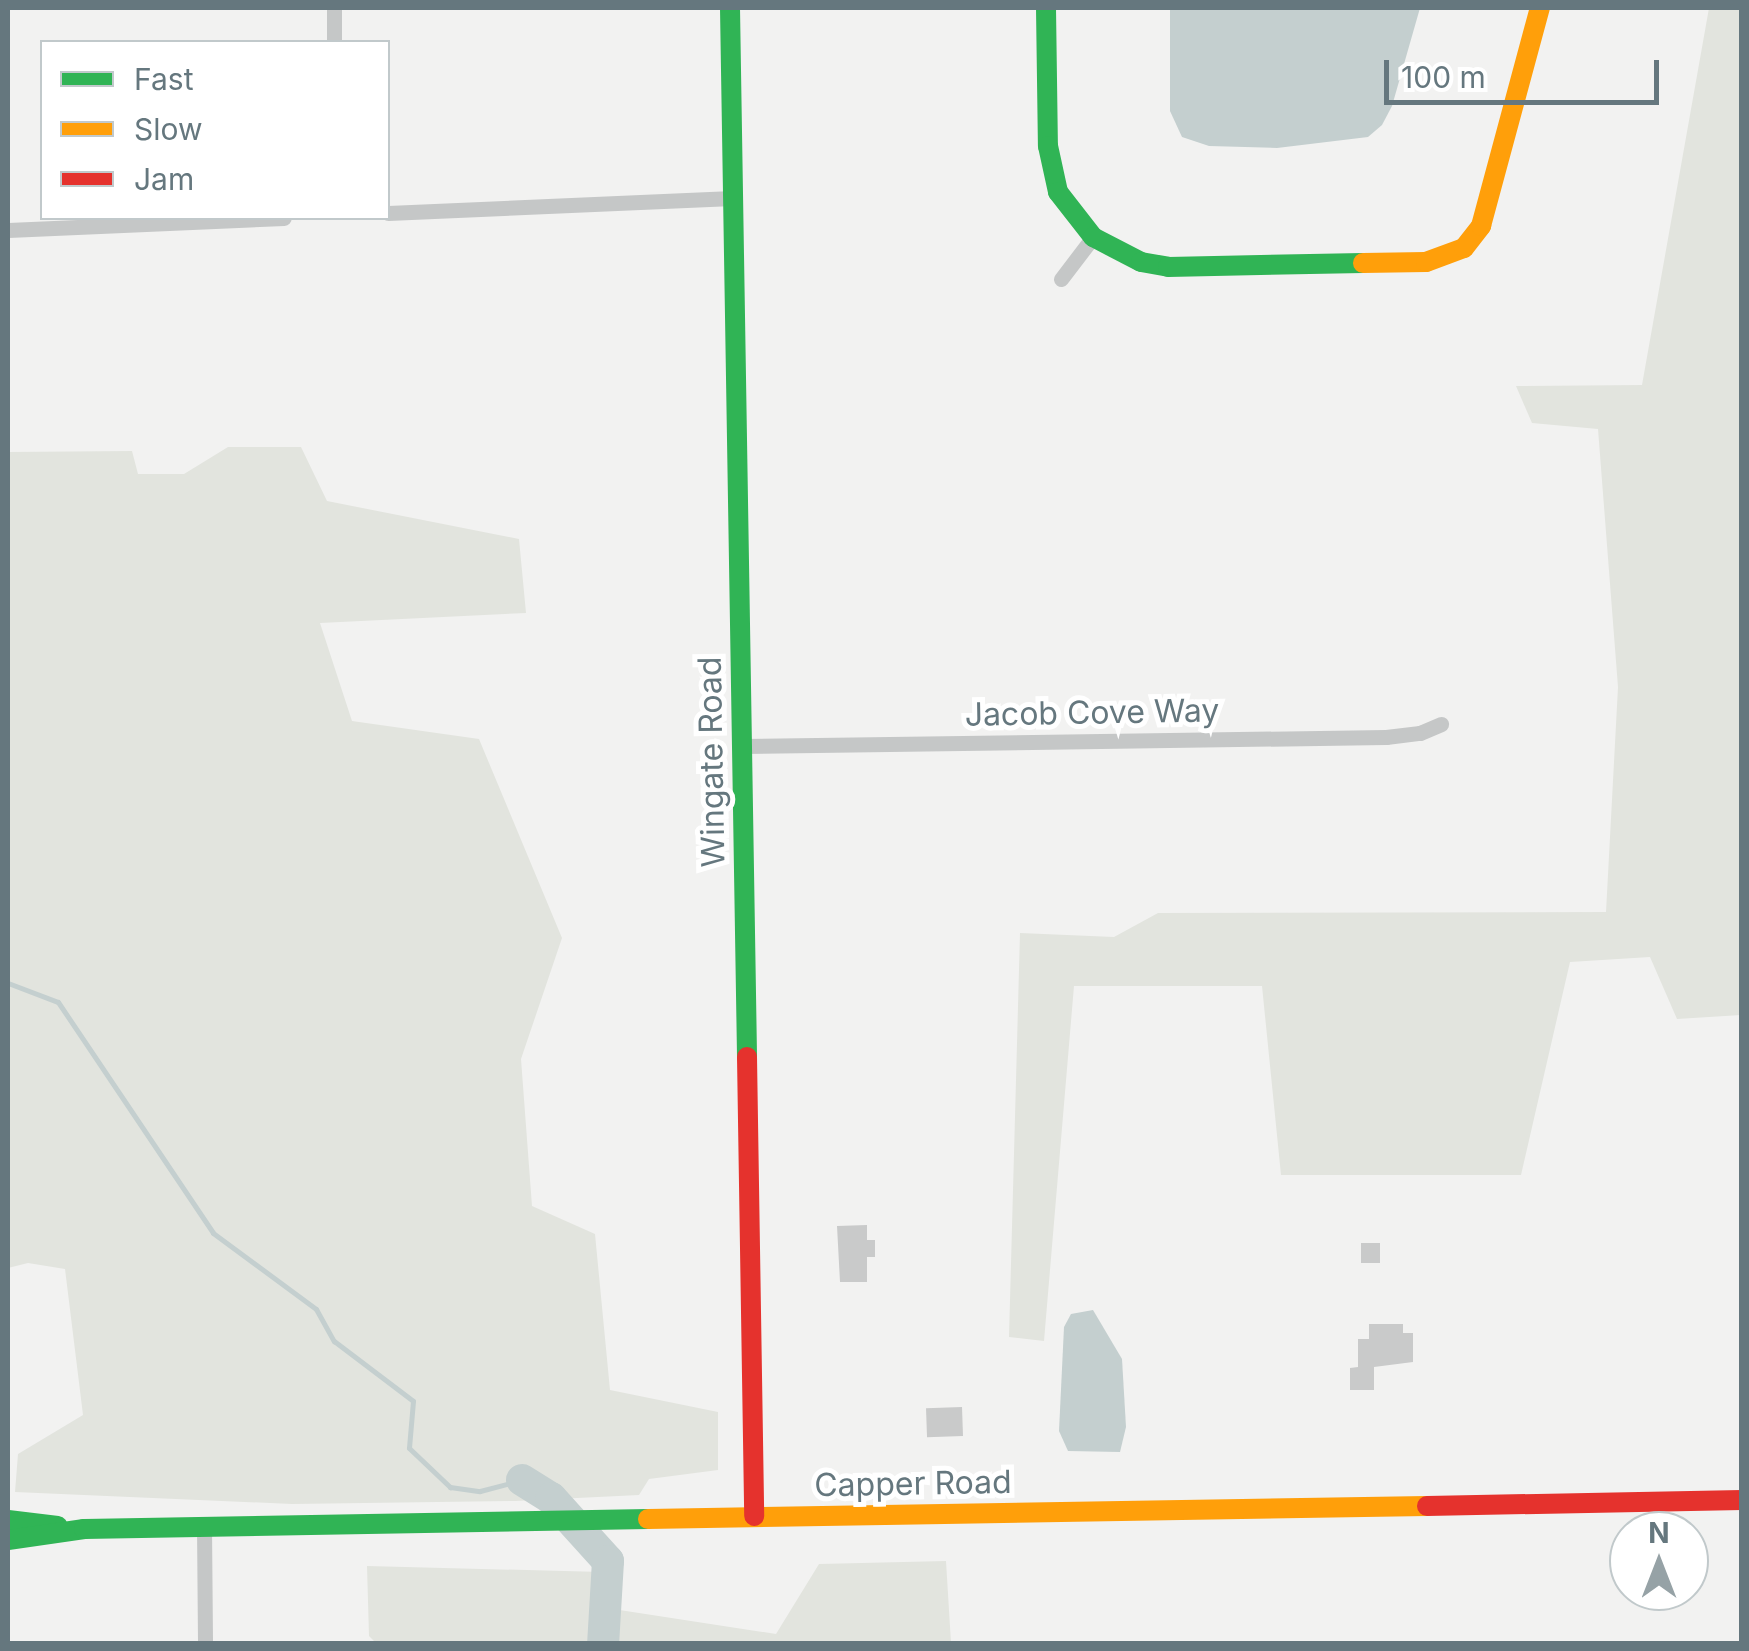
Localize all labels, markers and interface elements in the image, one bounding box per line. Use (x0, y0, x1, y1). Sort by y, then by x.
legend (40, 40, 390, 220)
scale bar (1389, 40, 1664, 102)
text: 100 m (1401, 59, 1486, 95)
text: Fast (134, 61, 193, 97)
text: Slow (134, 111, 203, 147)
text: Jam (134, 161, 194, 197)
street label: Wingate Road (691, 656, 733, 868)
street label: Jacob Cove Way (964, 692, 1220, 734)
street label: Capper Road (814, 1463, 1012, 1505)
north arrow (1609, 1511, 1709, 1611)
text: N (1648, 1516, 1670, 1550)

